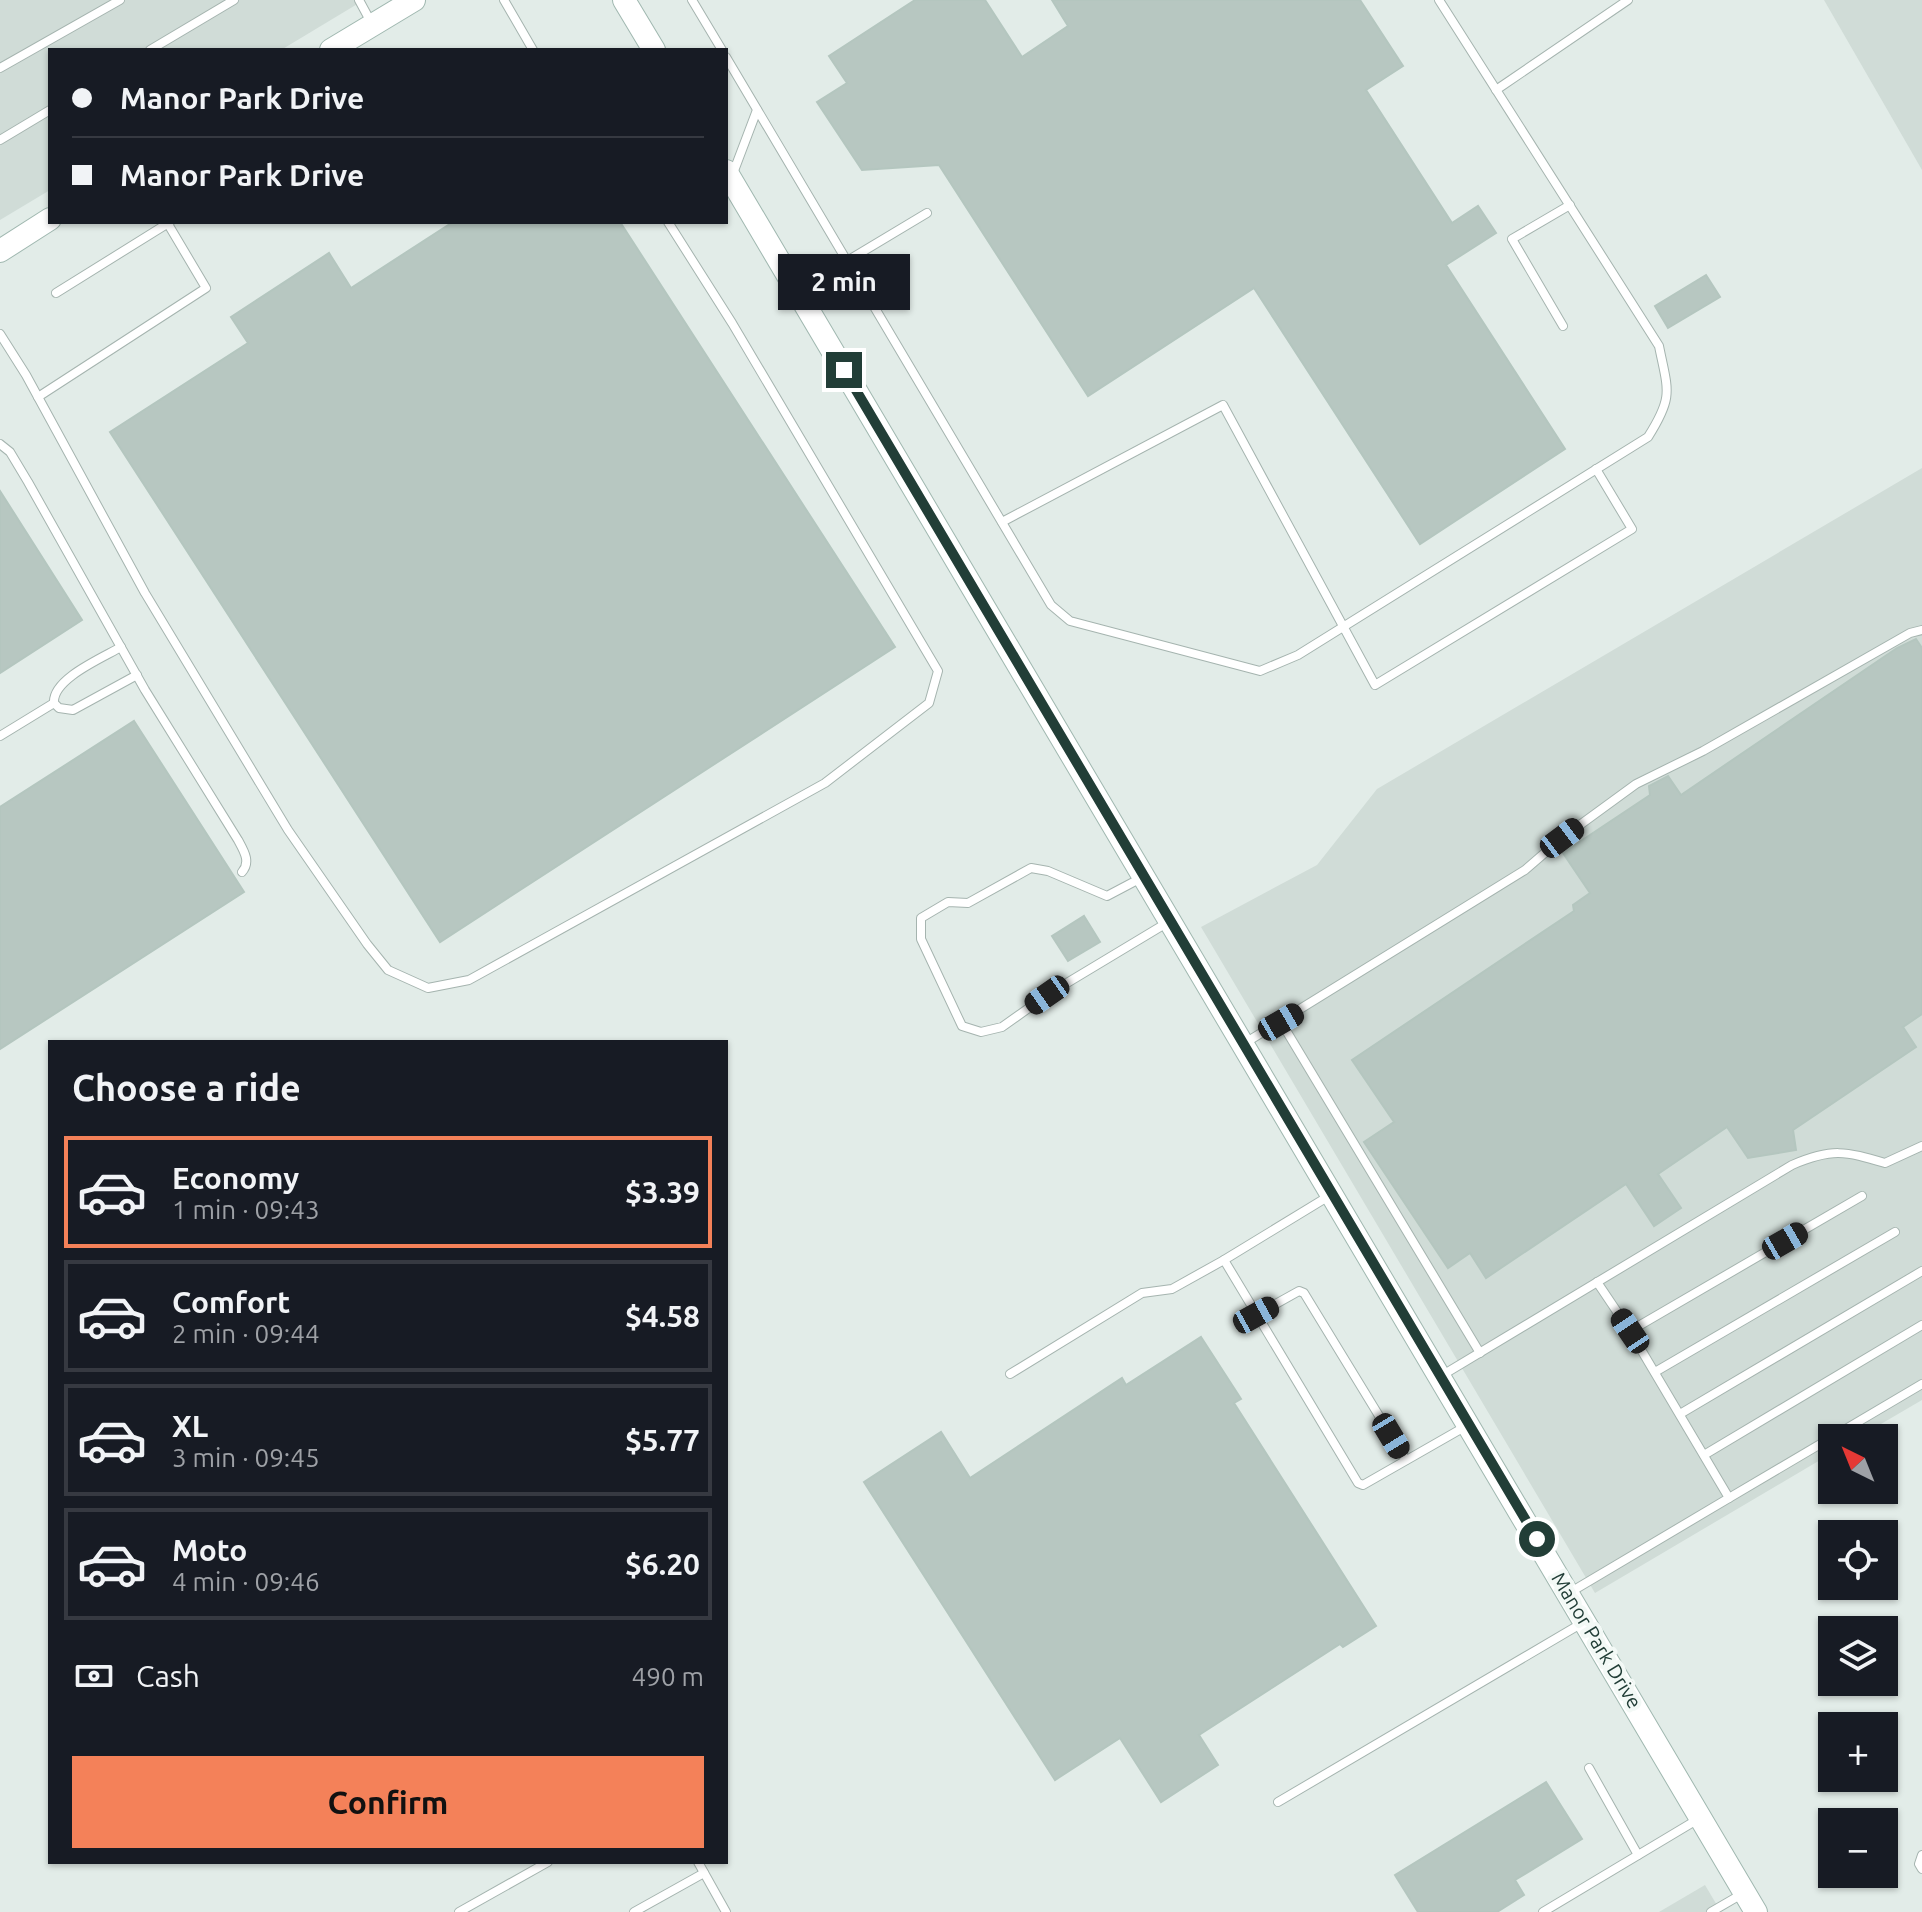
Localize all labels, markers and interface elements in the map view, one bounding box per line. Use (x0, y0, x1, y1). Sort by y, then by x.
text: Manor Park Drive (120, 81, 364, 115)
text: Manor Park Drive (120, 158, 364, 192)
callout: 2 min (778, 254, 910, 310)
text: 2 min (811, 267, 877, 296)
route end (826, 352, 862, 388)
car (1536, 814, 1588, 862)
car (1020, 971, 1074, 1019)
car (1254, 1000, 1308, 1044)
text: Choose a ride (72, 1067, 301, 1108)
icon: car (76, 1156, 148, 1228)
text: Economy (172, 1161, 299, 1195)
text: $3.39 (625, 1175, 700, 1209)
text: 1 min · 09:43 (172, 1195, 320, 1224)
car (1758, 1219, 1812, 1263)
icon: car (76, 1280, 148, 1352)
text: Comfort (172, 1285, 290, 1319)
car (1229, 1293, 1283, 1337)
text: $4.58 (625, 1299, 700, 1333)
car (1607, 1304, 1653, 1358)
text: 2 min · 09:44 (172, 1319, 320, 1348)
icon: car (76, 1404, 148, 1476)
text: XL (172, 1409, 208, 1443)
car (1368, 1409, 1414, 1463)
text: $5.77 (625, 1423, 700, 1457)
north arrow (1818, 1424, 1898, 1504)
map controls (1818, 1424, 1898, 1888)
text: 3 min · 09:45 (172, 1443, 320, 1472)
button: locate (1818, 1520, 1898, 1600)
route start (1519, 1521, 1555, 1557)
icon: car (76, 1528, 148, 1600)
text: Moto (172, 1533, 247, 1567)
text: $6.20 (625, 1547, 700, 1581)
text: 4 min · 09:46 (172, 1567, 320, 1596)
street label: Manor Park Drive (1547, 1568, 1647, 1712)
button: layers (1818, 1616, 1898, 1696)
icon: cash (72, 1654, 116, 1698)
text: Cash (136, 1659, 200, 1693)
text: 490 m (632, 1662, 704, 1691)
button: + (1818, 1712, 1898, 1792)
button: Confirm (72, 1756, 704, 1848)
button: − (1818, 1808, 1898, 1888)

